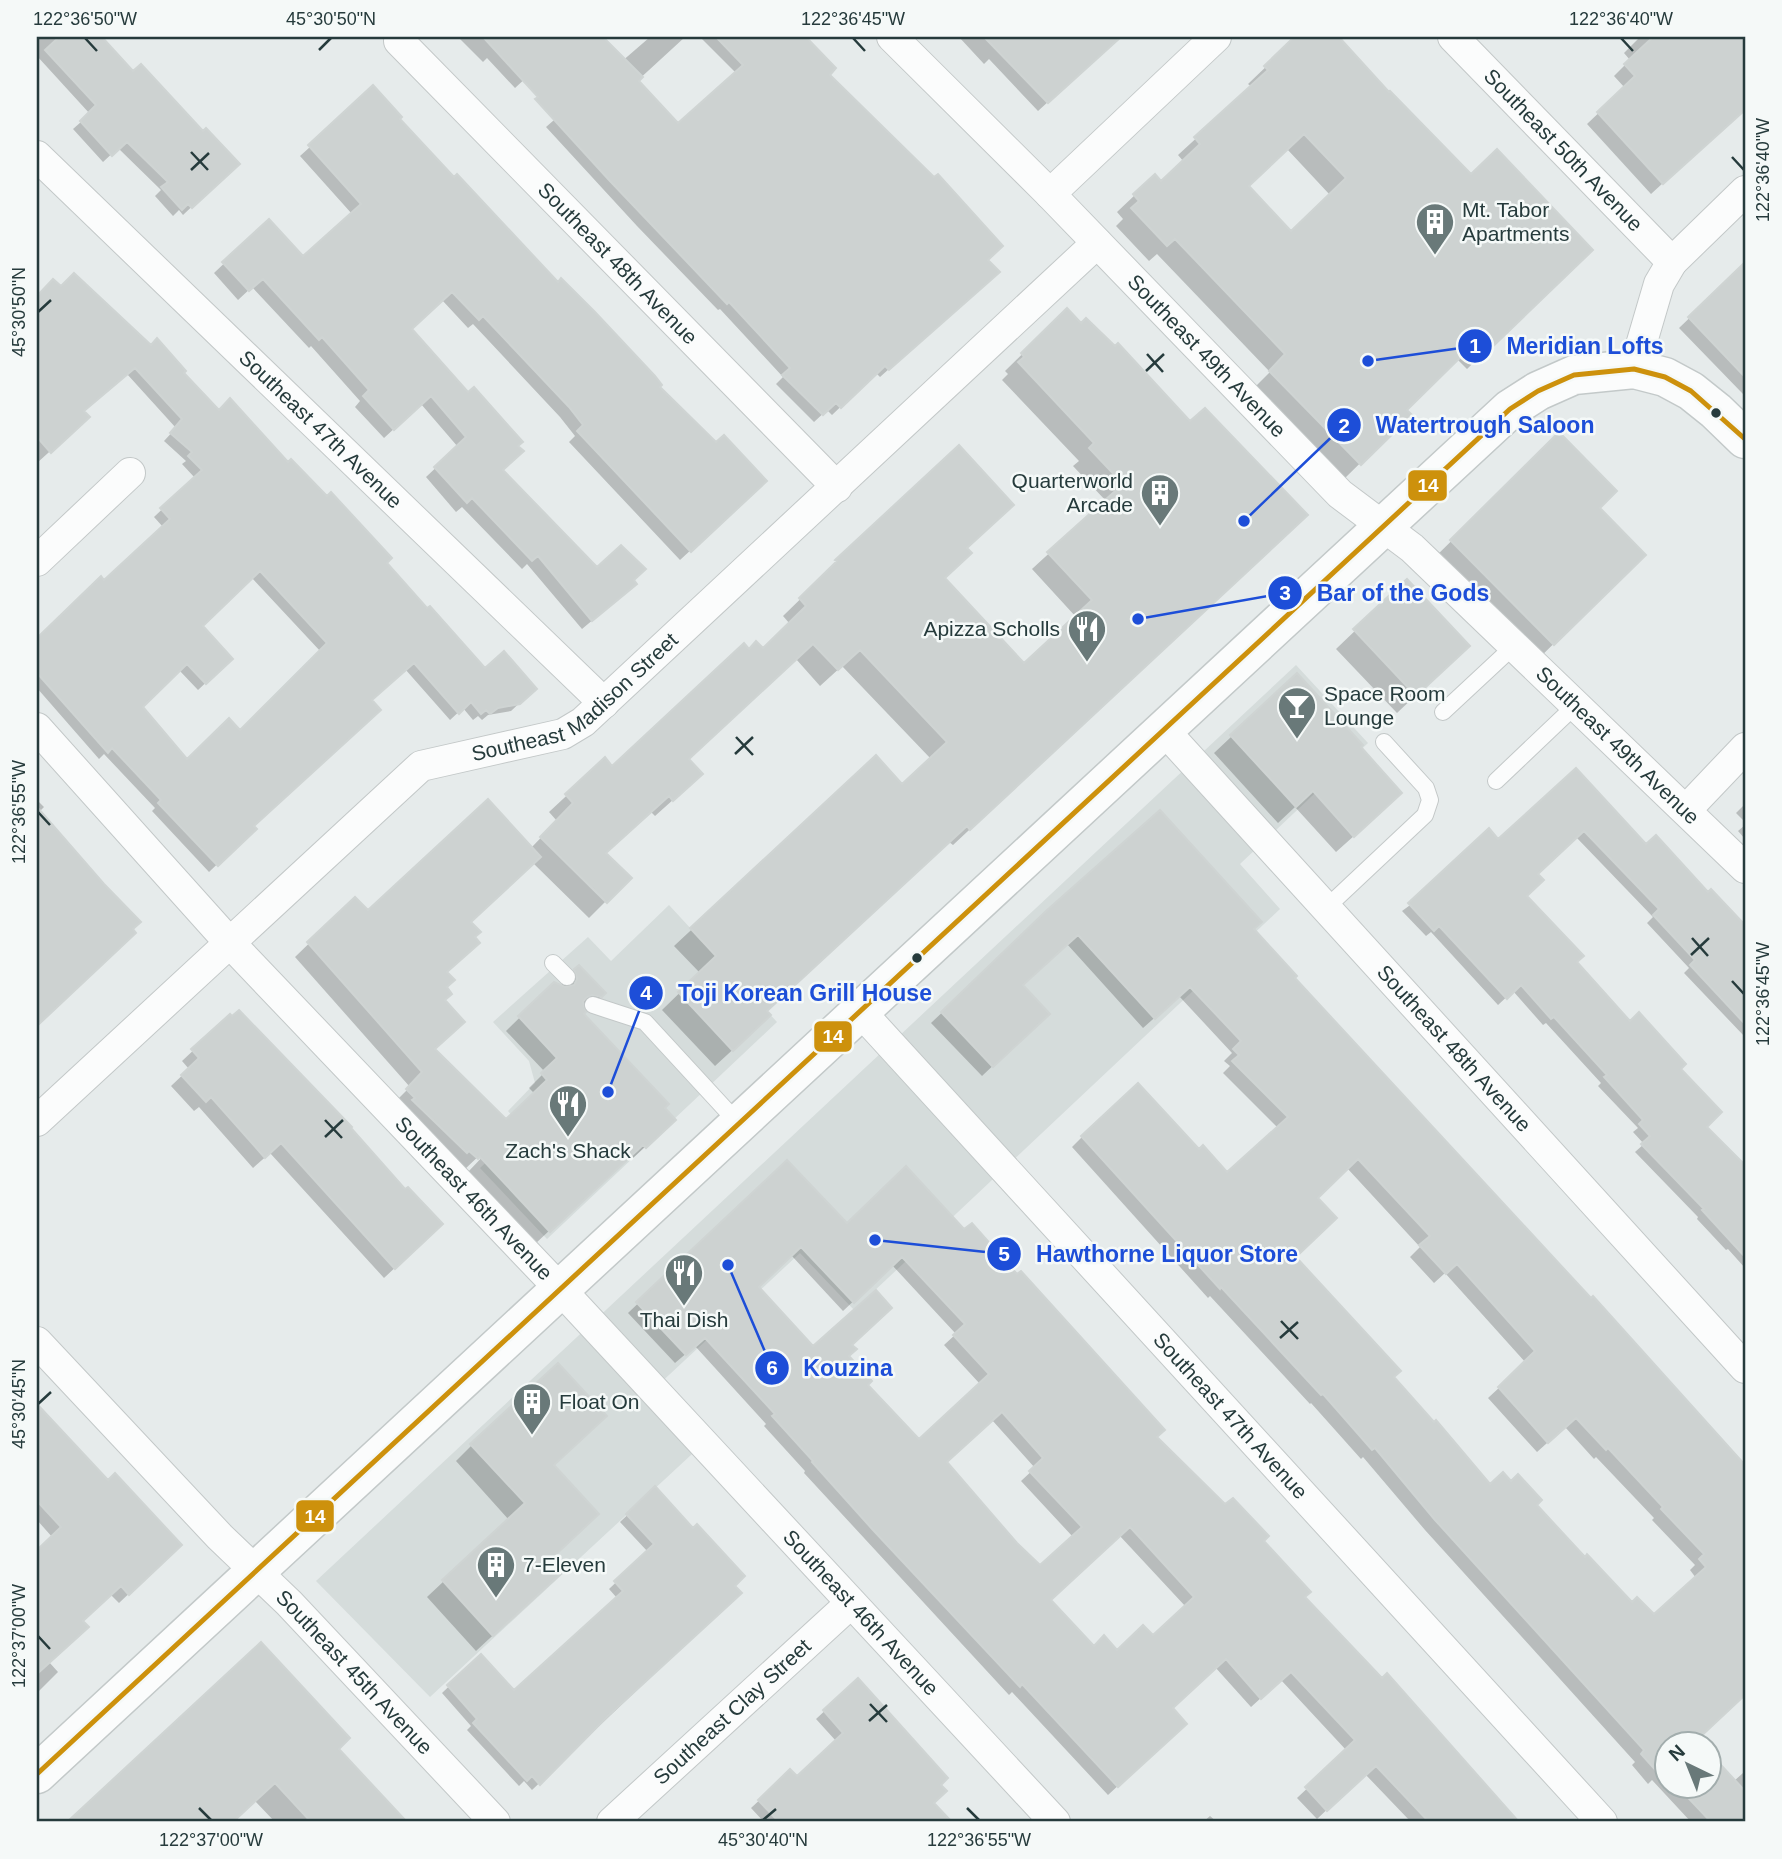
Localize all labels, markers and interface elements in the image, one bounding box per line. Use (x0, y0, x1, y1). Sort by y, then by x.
text: 122°36'50"W (33, 9, 137, 29)
text: 45°30'50"N (286, 9, 376, 29)
text: 122°36'45"W (801, 9, 905, 29)
text: 122°36'40"W (1569, 9, 1673, 29)
street label: Southeast 50th Avenue (1480, 64, 1647, 236)
text: 122°36'40"W (1753, 118, 1773, 222)
street label: Southeast 48th Avenue (534, 178, 702, 349)
place label: Mt. Tabor Apartments (1462, 198, 1569, 245)
building icon: Mt. Tabor Apartments (1414, 201, 1456, 256)
text: 45°30'50"N (9, 267, 29, 357)
street label: Southeast 49th Avenue (1123, 270, 1291, 442)
callout: Meridian Lofts (1457, 324, 1677, 368)
text: Meridian Lofts (1506, 333, 1664, 359)
text: 1 (1469, 334, 1481, 357)
street label: Southeast 47th Avenue (235, 346, 407, 513)
callout: Watertrough Saloon (1327, 403, 1609, 447)
unlabelled marker (1709, 406, 1723, 420)
text: Watertrough Saloon (1376, 412, 1594, 438)
text: 2 (1338, 414, 1350, 437)
place label: Quarterworld Arcade (1012, 469, 1133, 516)
line badge: 14 (1407, 469, 1448, 502)
building icon: Quarterworld Arcade (1139, 472, 1181, 527)
text: 14 (1417, 475, 1439, 496)
callout: Bar of the Gods (1268, 571, 1503, 615)
text: Bar of the Gods (1317, 580, 1489, 606)
text: 3 (1279, 581, 1291, 604)
restaurant icon: Apizza Scholls (1066, 608, 1108, 663)
place label: Apizza Scholls (923, 617, 1060, 640)
street label: Southeast Madison Street (469, 628, 682, 765)
street label: Southeast 49th Avenue (1532, 662, 1704, 829)
place label: Space Room Lounge (1324, 682, 1445, 729)
bar icon: Space Room Lounge (1276, 685, 1318, 740)
text: 122°36'55"W (9, 760, 29, 864)
text: 122°36'45"W (1753, 942, 1773, 1046)
unlabelled marker (910, 951, 924, 965)
street label: Southeast 48th Avenue (1373, 960, 1536, 1136)
callout: Toji Korean Grill House (629, 971, 946, 1015)
text: Toji Korean Grill House (678, 980, 932, 1006)
text: 4 (640, 981, 652, 1004)
line badge: 14 (813, 1020, 853, 1053)
text: 14 (822, 1026, 844, 1047)
restaurant icon: Zach's Shack (547, 1083, 589, 1138)
street label: Southeast 46th Avenue (391, 1112, 557, 1285)
place label: Zach's Shack (505, 1139, 631, 1162)
callout: Hawthorne Liquor Store (987, 1232, 1312, 1276)
text: Hawthorne Liquor Store (1036, 1241, 1298, 1267)
text: 5 (998, 1242, 1010, 1265)
restaurant icon: Thai Dish (663, 1252, 705, 1307)
place label: Thai Dish (640, 1308, 728, 1331)
street label: Southeast 47th Avenue (1149, 1328, 1312, 1503)
callout: Kouzina (754, 1346, 907, 1390)
text: Kouzina (803, 1355, 893, 1381)
text: 6 (766, 1356, 778, 1379)
text: 45°30'45"N (9, 1359, 29, 1449)
building icon: Float On (511, 1381, 553, 1436)
place label: Float On (559, 1390, 640, 1413)
line badge: 14 (295, 1499, 335, 1533)
text: 14 (304, 1506, 326, 1527)
street label: Southeast 46th Avenue (779, 1525, 943, 1700)
building icon: 7-Eleven (475, 1544, 517, 1599)
place label: 7-Eleven (523, 1553, 606, 1576)
text: 122°37'00"W (9, 1584, 29, 1688)
street label: Southeast 45th Avenue (272, 1585, 437, 1759)
street label: Southeast Clay Street (649, 1634, 815, 1789)
north arrow (1652, 1730, 1722, 1800)
text: N (1665, 1741, 1689, 1765)
text: 122°37'00"W (159, 1830, 263, 1850)
text: 45°30'40"N (718, 1830, 808, 1850)
text: 122°36'55"W (927, 1830, 1031, 1850)

